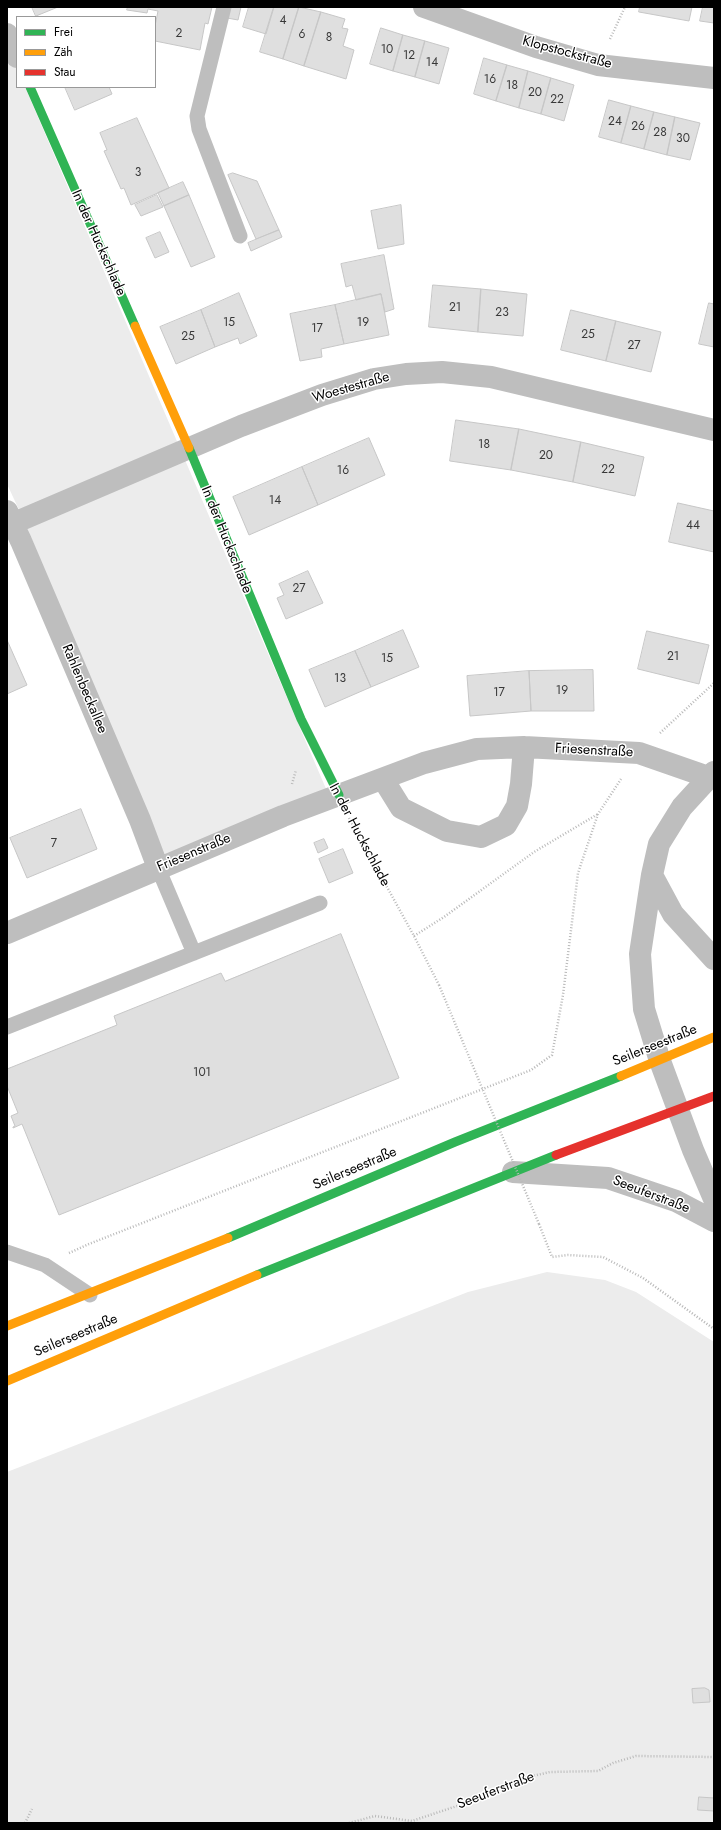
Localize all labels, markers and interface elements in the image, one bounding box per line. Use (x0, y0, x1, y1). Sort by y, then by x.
house number: 4 (280, 14, 286, 28)
legend (16, 16, 156, 88)
text: Frei (54, 23, 73, 41)
house number: 2 (176, 27, 182, 41)
house number: 6 (299, 28, 305, 42)
house number: 8 (326, 31, 332, 45)
street label: Klopstockstraße (520, 33, 614, 73)
text: Zäh (54, 43, 73, 61)
house number: 10 (381, 43, 393, 57)
house number: 12 (403, 49, 415, 63)
house number: 14 (426, 56, 438, 70)
text: Stau (54, 63, 76, 81)
house number: 16 (484, 73, 496, 87)
house number: 18 (506, 79, 518, 93)
house number: 20 (528, 86, 542, 100)
house number: 22 (550, 93, 564, 107)
house number: 24 (608, 115, 622, 129)
house number: 26 (631, 120, 645, 134)
house number: 28 (653, 126, 667, 140)
house number: 30 (676, 132, 690, 146)
house number: 3 (135, 166, 141, 180)
street label: In der Huckschlade (67, 187, 129, 299)
house number: 21 (449, 301, 461, 315)
house number: 23 (495, 306, 509, 320)
house number: 15 (223, 316, 235, 330)
house number: 19 (357, 316, 369, 330)
house number: 17 (311, 322, 323, 336)
house number: 25 (581, 328, 595, 342)
house number: 25 (181, 330, 195, 344)
house number: 27 (627, 339, 641, 353)
street label: Woestestraße (310, 369, 392, 407)
house number: 18 (478, 438, 490, 452)
house number: 20 (539, 449, 553, 463)
house number: 22 (601, 463, 615, 477)
house number: 16 (337, 464, 349, 478)
street label: In der Huckschlade (197, 484, 255, 596)
house number: 14 (269, 494, 281, 508)
house number: 44 (686, 519, 700, 533)
house number: 27 (292, 582, 306, 596)
street label: Rahlenbeckallee (58, 642, 110, 736)
house number: 21 (667, 650, 679, 664)
house number: 15 (381, 652, 393, 666)
house number: 13 (334, 672, 346, 686)
house number: 19 (556, 684, 568, 698)
house number: 17 (493, 686, 505, 700)
street label: Friesenstraße (554, 741, 634, 761)
street label: In der Huckschlade (325, 781, 393, 889)
street label: Friesenstraße (155, 830, 233, 876)
house number: 7 (51, 837, 57, 851)
street label: Seilerseestraße (610, 1021, 700, 1071)
house number: 101 (193, 1066, 211, 1080)
street label: Seilerseestraße (311, 1144, 399, 1194)
street label: Seeuferstraße (610, 1173, 692, 1217)
street label: Seilerseestraße (32, 1311, 120, 1361)
street label: Seeuferstraße (455, 1769, 537, 1813)

